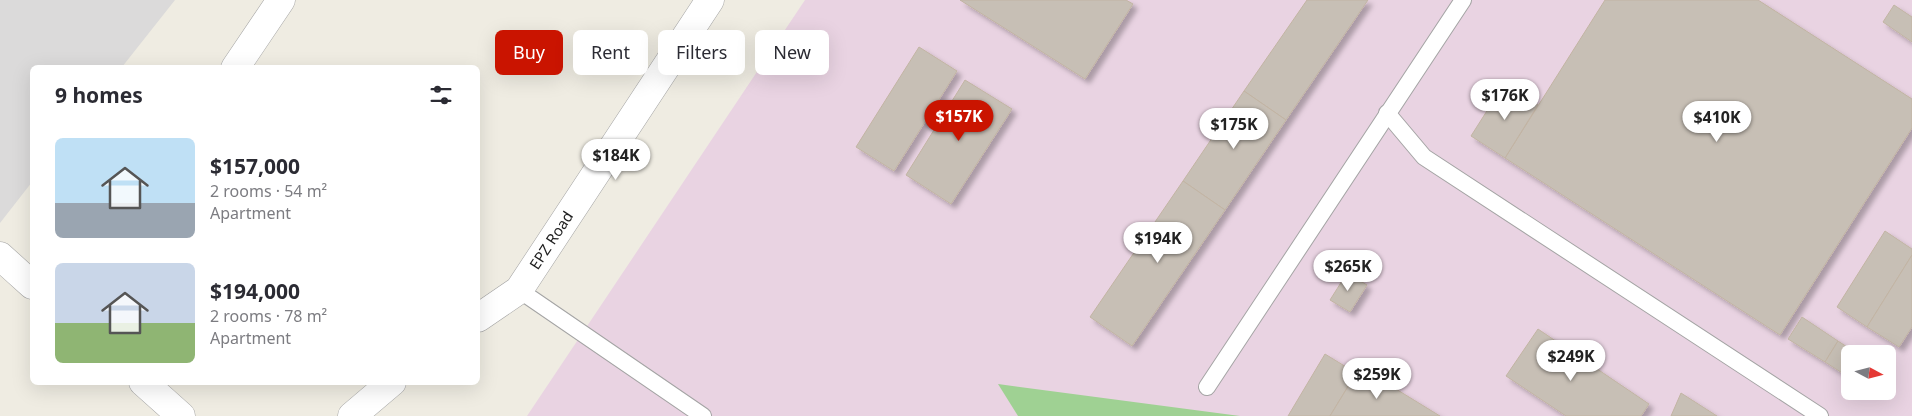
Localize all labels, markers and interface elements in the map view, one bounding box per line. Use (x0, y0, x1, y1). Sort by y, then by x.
chip: Buy (495, 30, 563, 75)
chip: Rent (573, 30, 648, 75)
chip: Filters (658, 30, 745, 75)
chip: New (755, 30, 829, 75)
pin: $176K (1470, 78, 1540, 121)
text: 9 homes (55, 81, 143, 109)
icon: filters (427, 81, 455, 109)
text: $176K (1481, 84, 1529, 106)
pin: $157K (924, 100, 994, 142)
pin: $410K (1682, 100, 1752, 143)
text: $157K (935, 105, 983, 127)
text: $410K (1693, 106, 1741, 128)
pin: $175K (1199, 108, 1269, 150)
text: $175K (1210, 113, 1258, 135)
pin: $184K (581, 138, 651, 181)
text: $184K (592, 144, 640, 166)
text: $157,000 (210, 152, 300, 180)
icon: home (95, 158, 155, 218)
text: 2 rooms · 54 m² (210, 180, 327, 202)
text: Apartment (210, 202, 291, 224)
street label: EPZ Road (524, 207, 577, 273)
pin: $194K (1123, 222, 1193, 264)
text: $194K (1134, 227, 1182, 249)
pin: $265K (1313, 250, 1383, 292)
text: $265K (1324, 255, 1372, 277)
text: $194,000 (210, 277, 300, 305)
icon: home (95, 283, 155, 343)
text: 2 rooms · 78 m² (210, 305, 327, 327)
text: Apartment (210, 327, 291, 349)
pin: $249K (1536, 340, 1606, 382)
text: $249K (1547, 345, 1595, 367)
north arrow (1841, 345, 1896, 400)
map controls (1841, 345, 1896, 400)
pin: $259K (1342, 358, 1412, 400)
text: $259K (1353, 363, 1401, 385)

